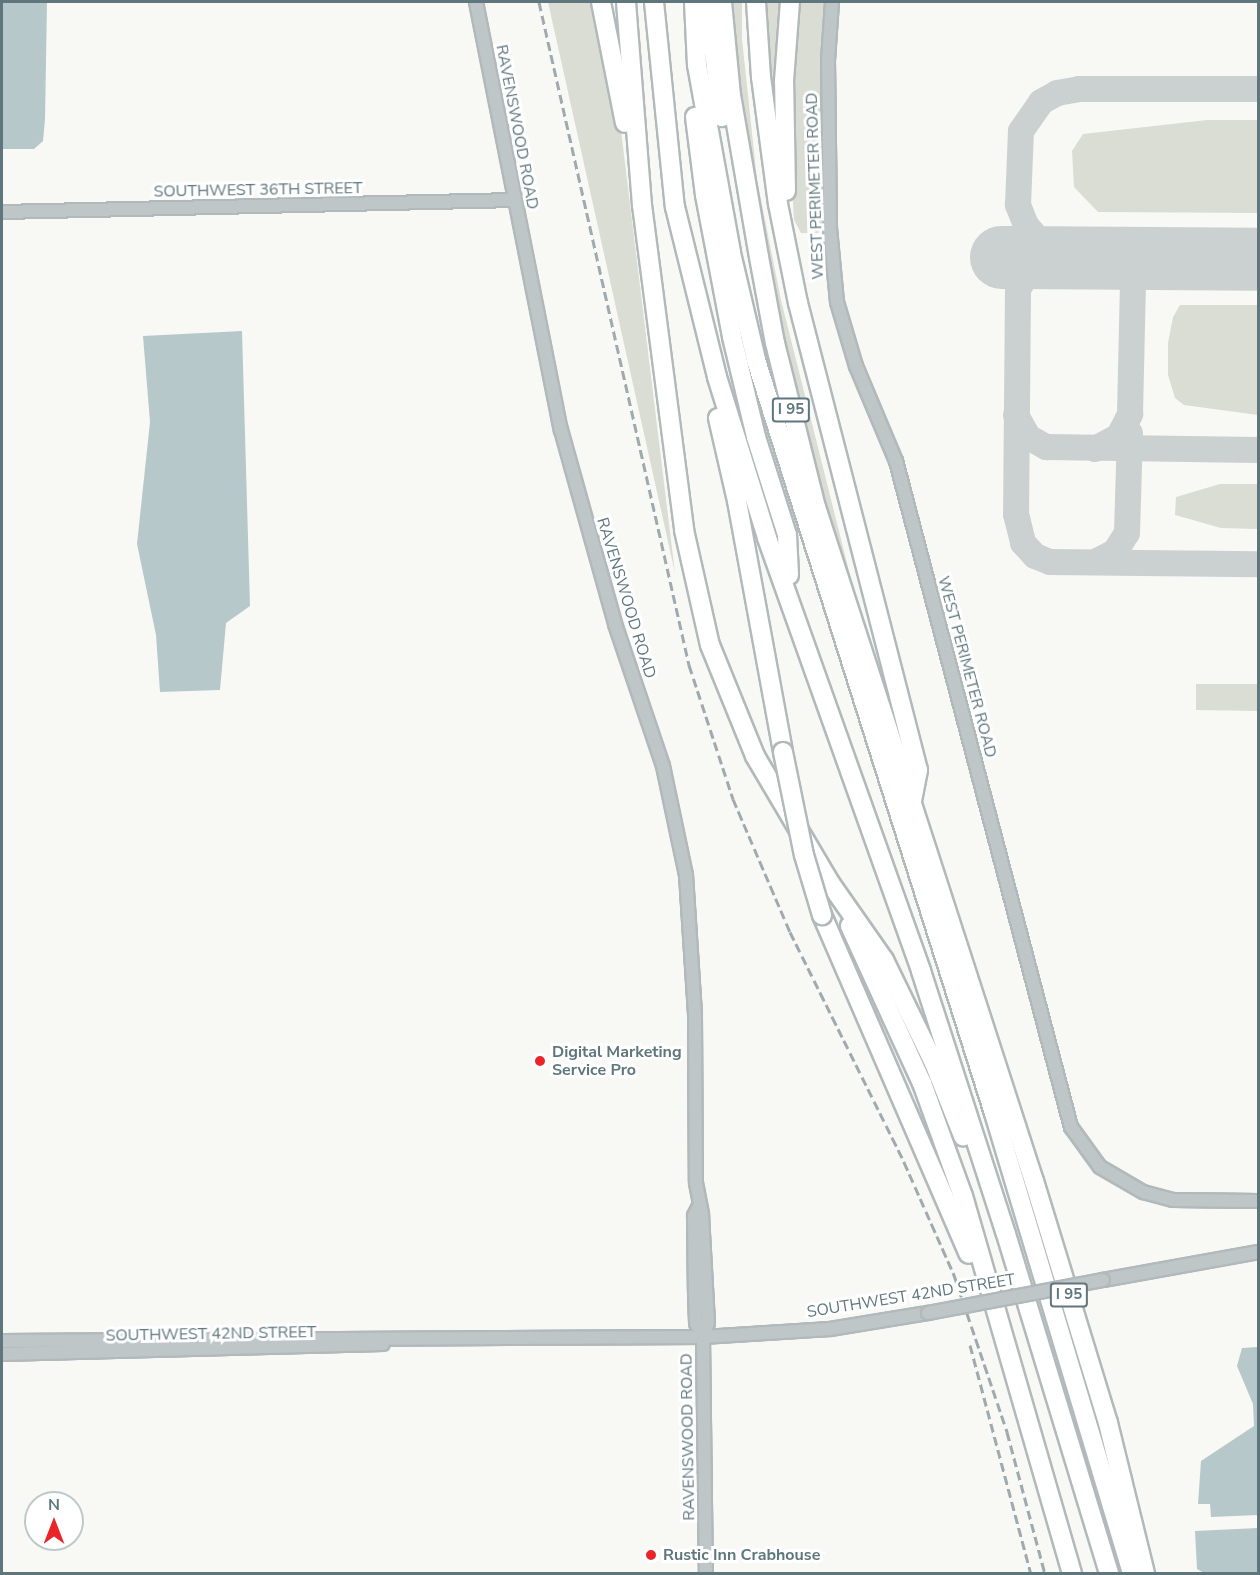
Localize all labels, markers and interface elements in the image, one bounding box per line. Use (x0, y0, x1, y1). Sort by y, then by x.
street label: RAVENSWOOD ROAD (492, 43, 542, 211)
street label: WEST PERIMETER ROAD (802, 92, 828, 280)
street label: SOUTHWEST 36TH STREET (153, 179, 363, 201)
road number: I 95 (772, 398, 810, 422)
street label: RAVENSWOOD ROAD (592, 515, 660, 681)
street label: WEST PERIMETER ROAD (934, 574, 1000, 760)
place label: Digital Marketing Service Pro (552, 1042, 682, 1080)
marker: Digital Marketing Service Pro (533, 1054, 547, 1068)
street label: SOUTHWEST 42ND STREET (805, 1270, 1017, 1322)
road number: I 95 (1050, 1283, 1088, 1307)
street label: SOUTHWEST 42ND STREET (105, 1323, 317, 1345)
street label: RAVENSWOOD ROAD (677, 1353, 699, 1521)
north arrow (24, 1491, 84, 1551)
text: N (48, 1494, 60, 1516)
place label: Rustic Inn Crabhouse (663, 1545, 820, 1565)
marker: Rustic Inn Crabhouse (644, 1548, 658, 1562)

